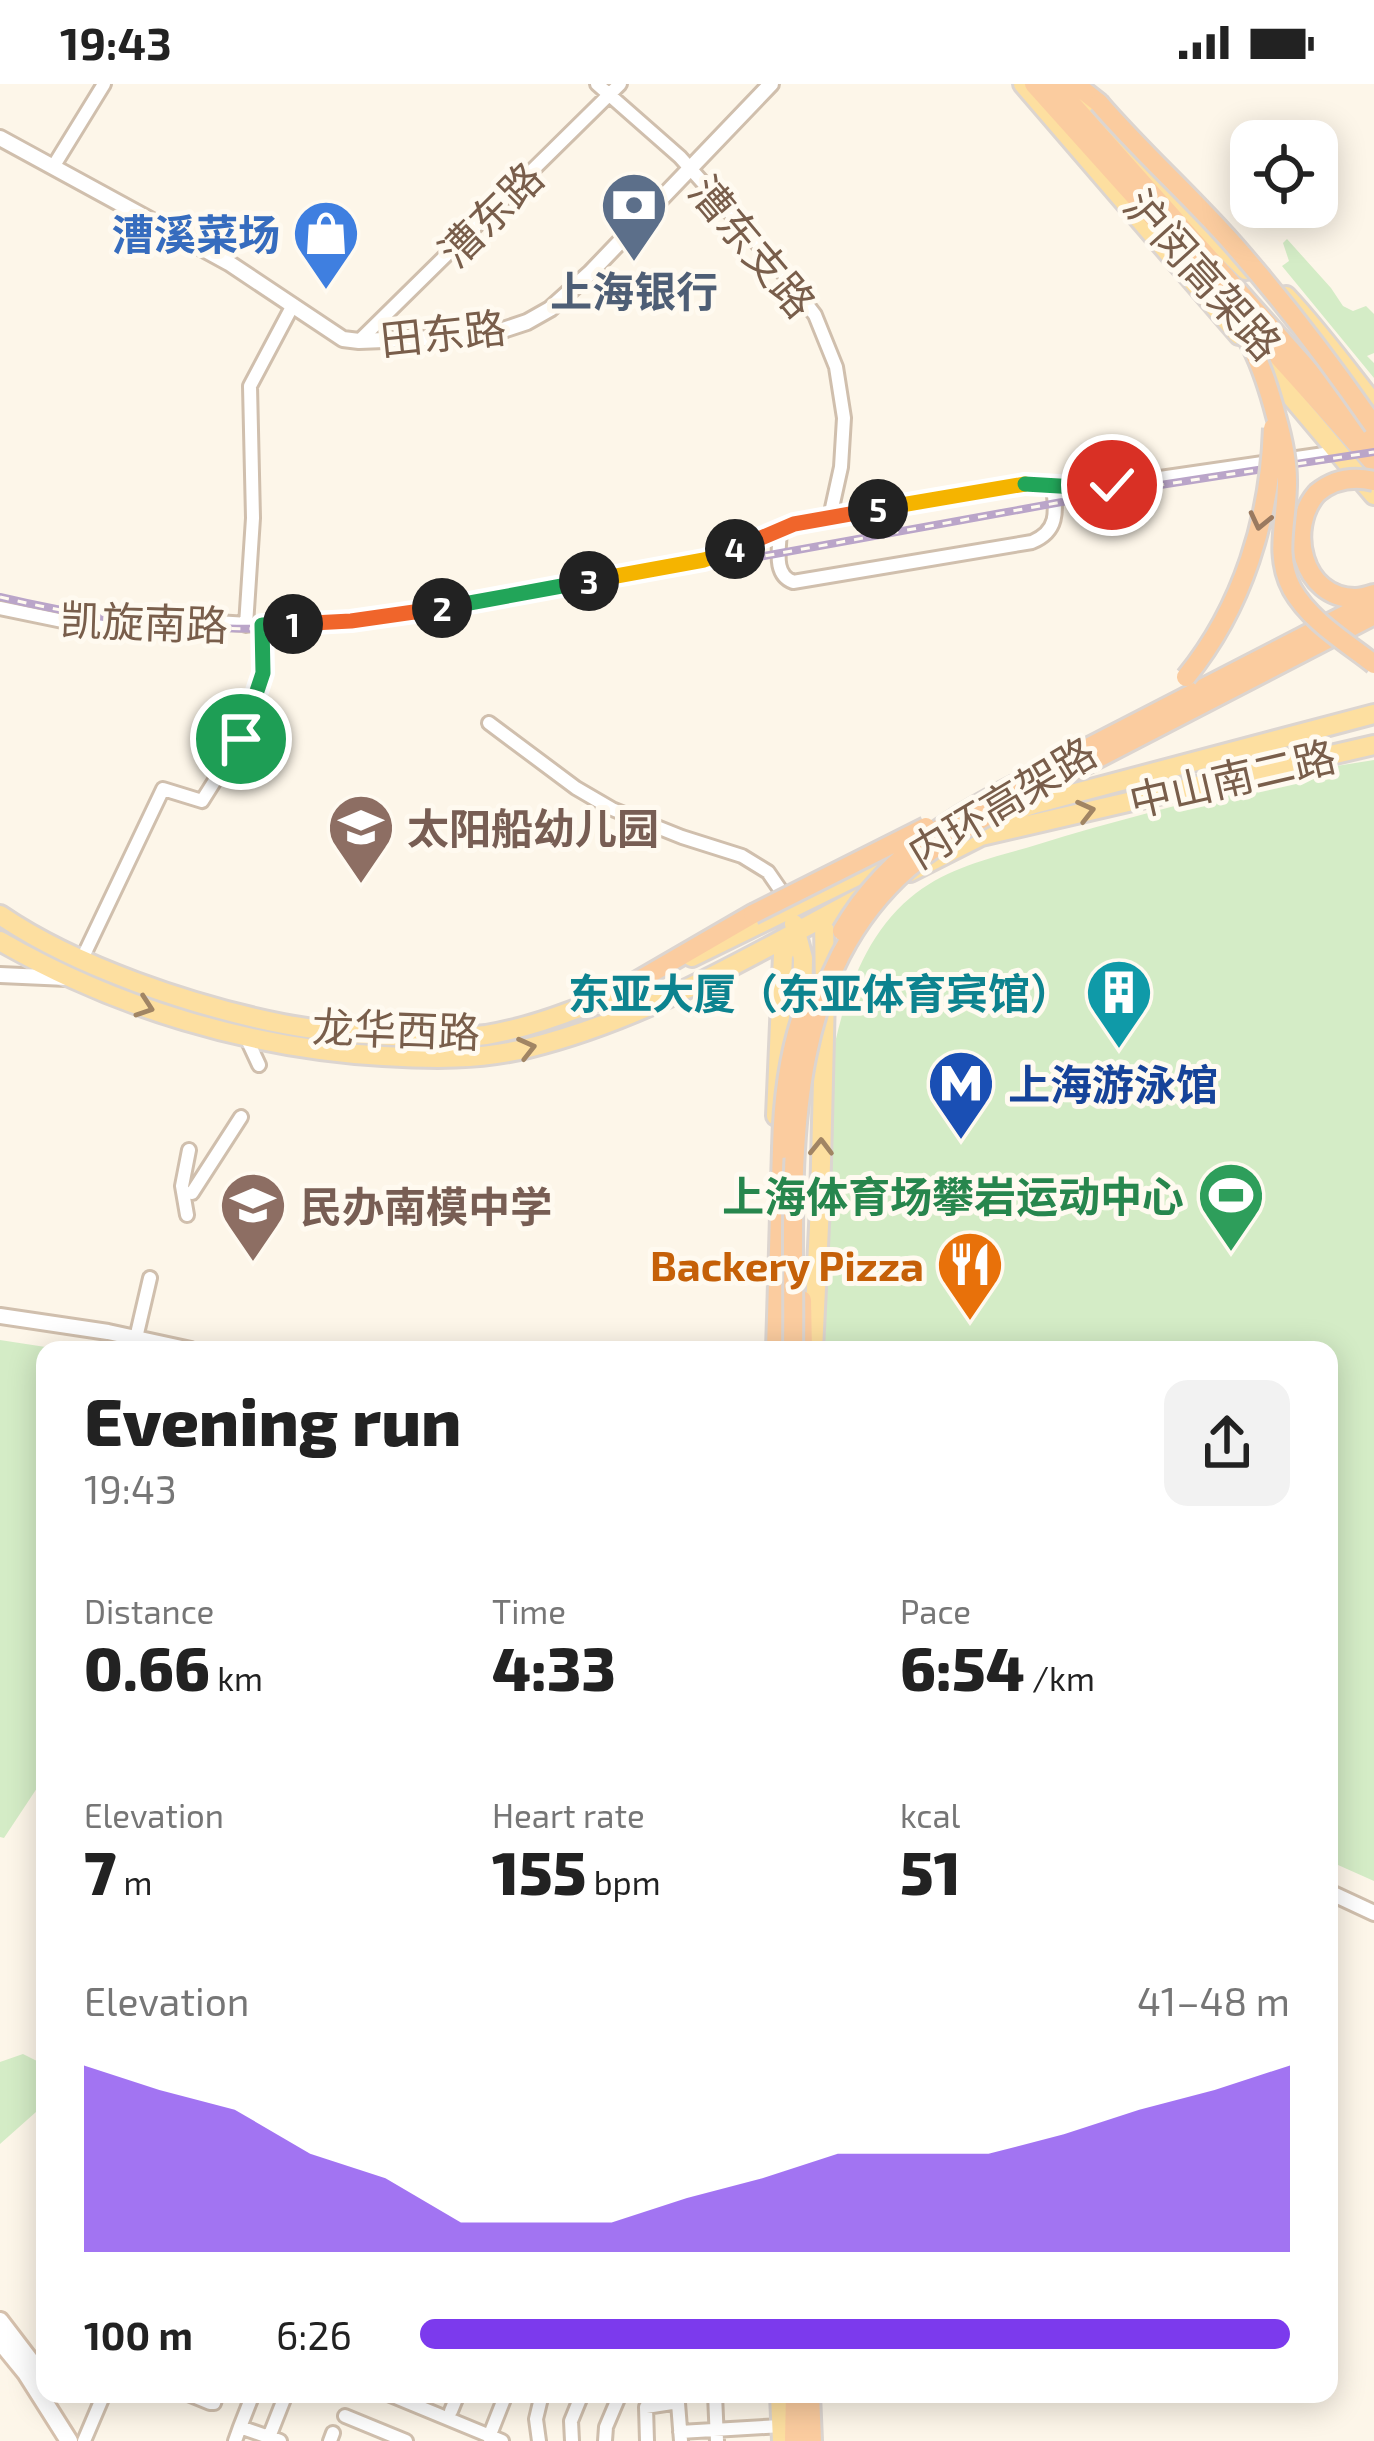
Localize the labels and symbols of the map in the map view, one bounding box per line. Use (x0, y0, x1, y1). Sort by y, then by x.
street label: 漕东路 (428, 151, 552, 275)
street label: 漕东支路 (681, 166, 827, 326)
bank icon: 上海银行 (599, 170, 669, 264)
street label: 沪闵高架路 (1115, 179, 1293, 369)
shop icon: 漕溪菜场 (291, 198, 361, 292)
place label: 漕溪菜场 (112, 208, 280, 258)
place label: 上海银行 (550, 265, 718, 315)
street label: 田东路 (378, 301, 508, 363)
pin (1061, 434, 1163, 536)
pin: 5 (848, 479, 908, 539)
one-way arrow (1249, 511, 1274, 531)
pin: 4 (705, 519, 765, 579)
pin: 3 (559, 551, 619, 611)
pin: 2 (412, 578, 472, 638)
street label: 凯旋南路 (59, 593, 229, 649)
pin: 1 (263, 594, 323, 654)
pin (190, 688, 292, 790)
street label: 内环高架路 (898, 725, 1104, 877)
street label: 中山南二路 (1124, 729, 1340, 825)
school or university icon: 太阳船幼儿园 (326, 792, 396, 886)
one-way arrow (1076, 800, 1096, 825)
place label: 太阳船幼儿园 (407, 802, 659, 852)
building icon: 东亚大厦（东亚体育宾馆） (1084, 957, 1154, 1051)
place label: 东亚大厦（东亚体育宾馆） (568, 967, 1072, 1017)
one-way arrow (133, 993, 154, 1017)
street label: 龙华西路 (311, 1000, 481, 1056)
one-way arrow (517, 1037, 537, 1062)
metro station icon: 上海游泳馆 (926, 1048, 996, 1142)
place label: 上海游泳馆 (1008, 1058, 1218, 1108)
one-way arrow (808, 1137, 834, 1156)
sports icon: 上海体育场攀岩运动中心 (1196, 1160, 1266, 1254)
school or university icon: 民办南模中学 (218, 1170, 288, 1264)
place label: 上海体育场攀岩运动中心 (722, 1170, 1184, 1220)
place label: 民办南模中学 (300, 1180, 552, 1230)
restaurant icon: Backery Pizza (935, 1229, 1005, 1323)
place label: Backery Pizza (650, 1239, 924, 1290)

